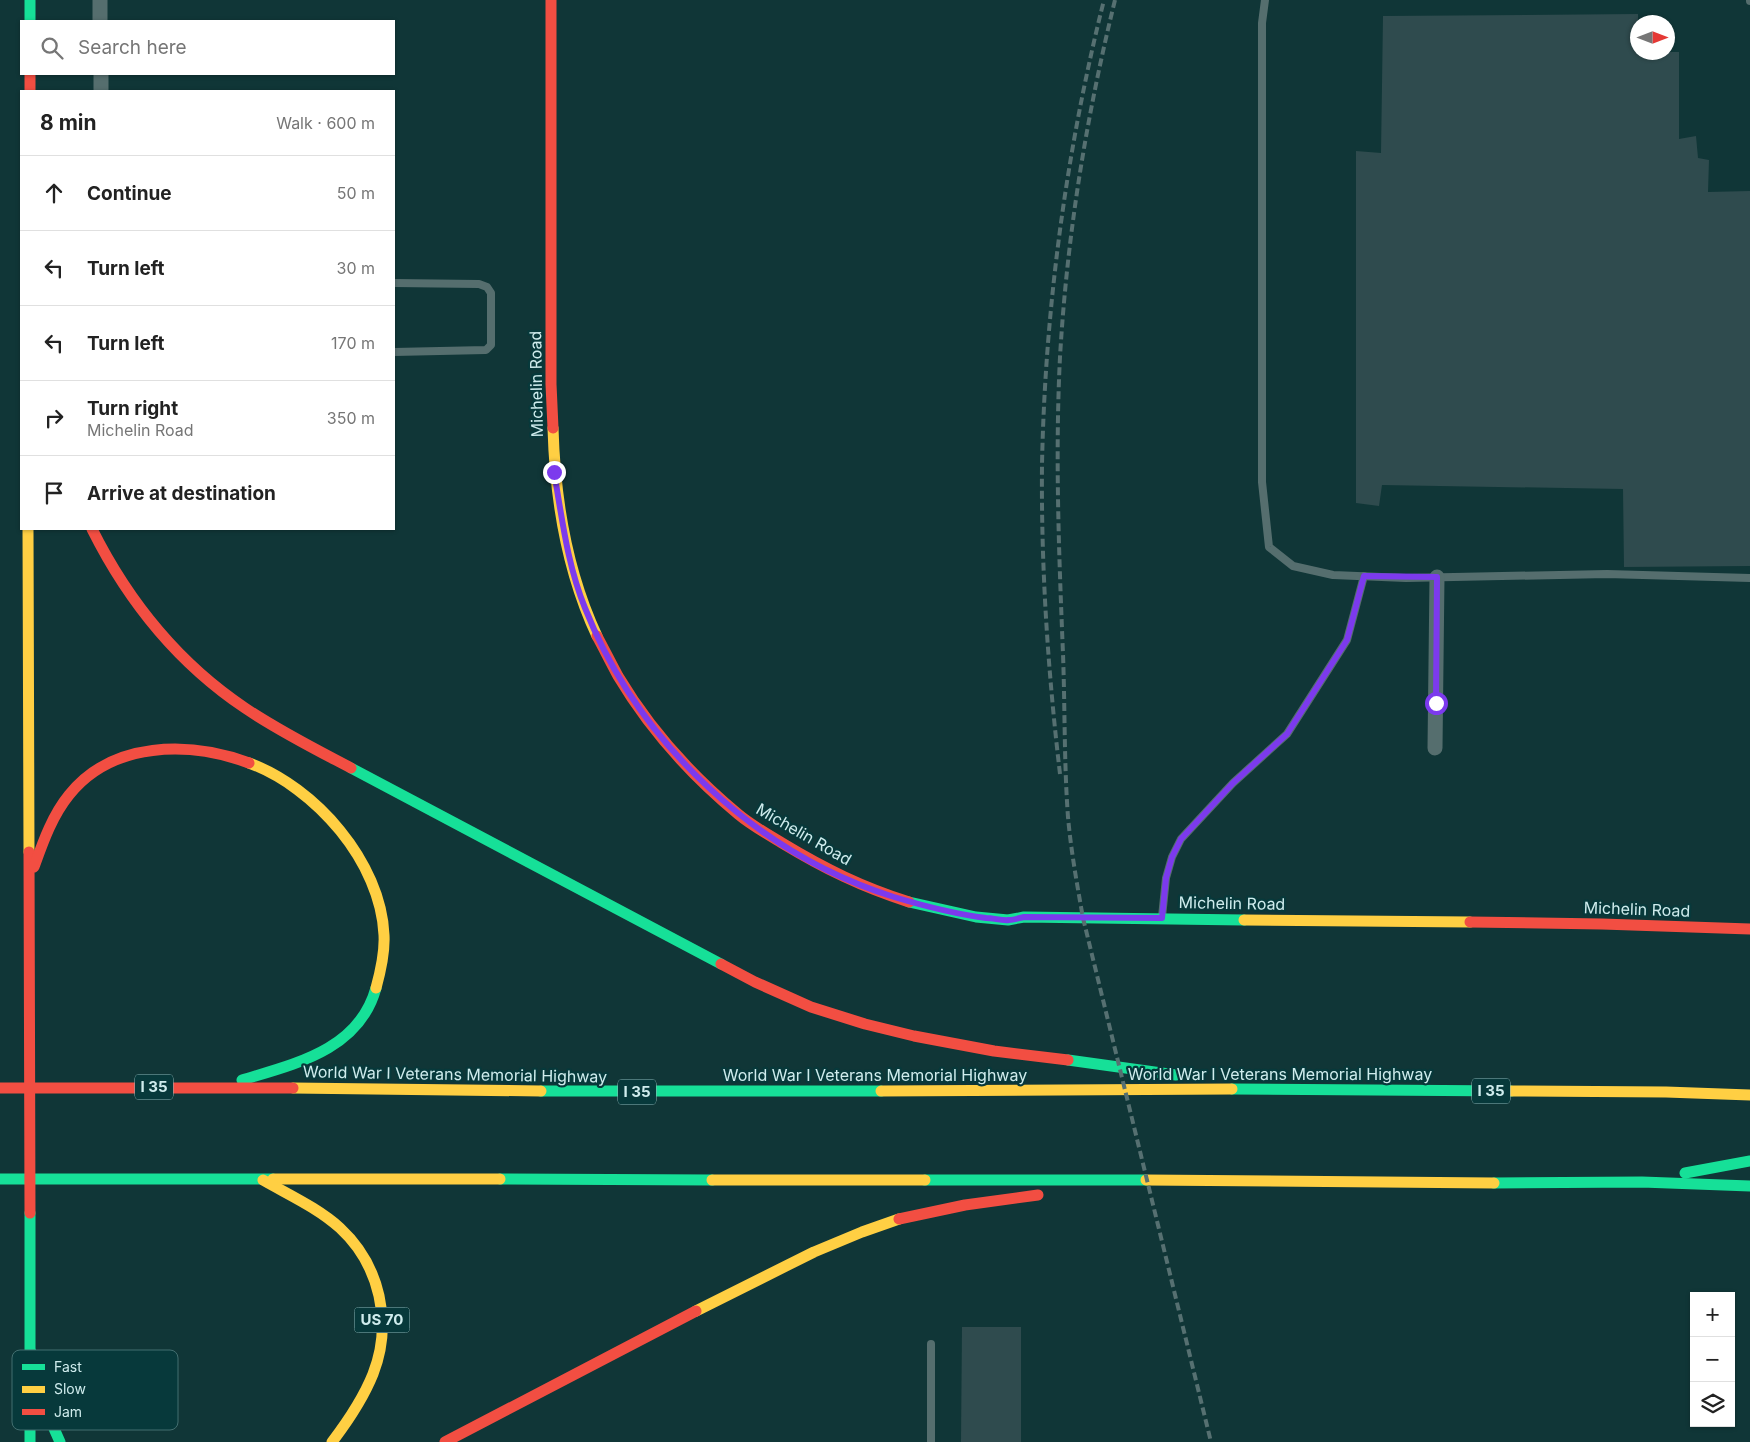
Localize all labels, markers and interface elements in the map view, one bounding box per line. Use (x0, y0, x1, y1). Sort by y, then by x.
north arrow (1630, 15, 1675, 60)
search box (20, 20, 395, 75)
icon: search (38, 34, 66, 62)
text: Search here (78, 36, 187, 59)
text: 8 min (40, 110, 97, 135)
text: Walk · 600 m (276, 113, 375, 133)
icon: ahead (40, 179, 68, 207)
text: Continue (87, 182, 172, 205)
text: 50 m (337, 183, 375, 203)
icon: left (40, 254, 68, 282)
text: Turn left (87, 257, 165, 280)
text: 30 m (337, 258, 375, 278)
icon: left (40, 329, 68, 357)
street label: Michelin Road (525, 331, 547, 437)
text: Turn left (87, 332, 165, 355)
text: 170 m (331, 333, 375, 353)
text: Turn right (87, 397, 178, 420)
icon: right (40, 404, 68, 432)
text: 350 m (327, 408, 375, 428)
text: Michelin Road (87, 420, 194, 440)
route end (543, 461, 566, 484)
icon: arrive (40, 479, 68, 507)
text: Arrive at destination (87, 482, 276, 505)
route start (1425, 692, 1448, 715)
street label: Michelin Road (753, 799, 855, 869)
street label: Michelin Road (1179, 892, 1285, 914)
street label: Michelin Road (1583, 897, 1691, 921)
street label: World War I Veterans Memorial Highway (303, 1061, 607, 1087)
street label: World War I Veterans Memorial Highway (1128, 1064, 1432, 1084)
street label: World War I Veterans Memorial Highway (723, 1065, 1027, 1085)
road number: I 35 (135, 1074, 173, 1100)
road number: I 35 (1472, 1078, 1510, 1104)
road number: I 35 (618, 1080, 656, 1104)
map controls (1690, 1292, 1735, 1427)
button: + (1690, 1292, 1735, 1337)
road number: US 70 (354, 1308, 410, 1332)
button: − (1690, 1337, 1735, 1382)
legend (12, 1350, 178, 1430)
text: Fast (54, 1358, 82, 1375)
text: Slow (54, 1380, 86, 1397)
button: layers (1690, 1382, 1735, 1427)
text: Jam (54, 1403, 82, 1420)

